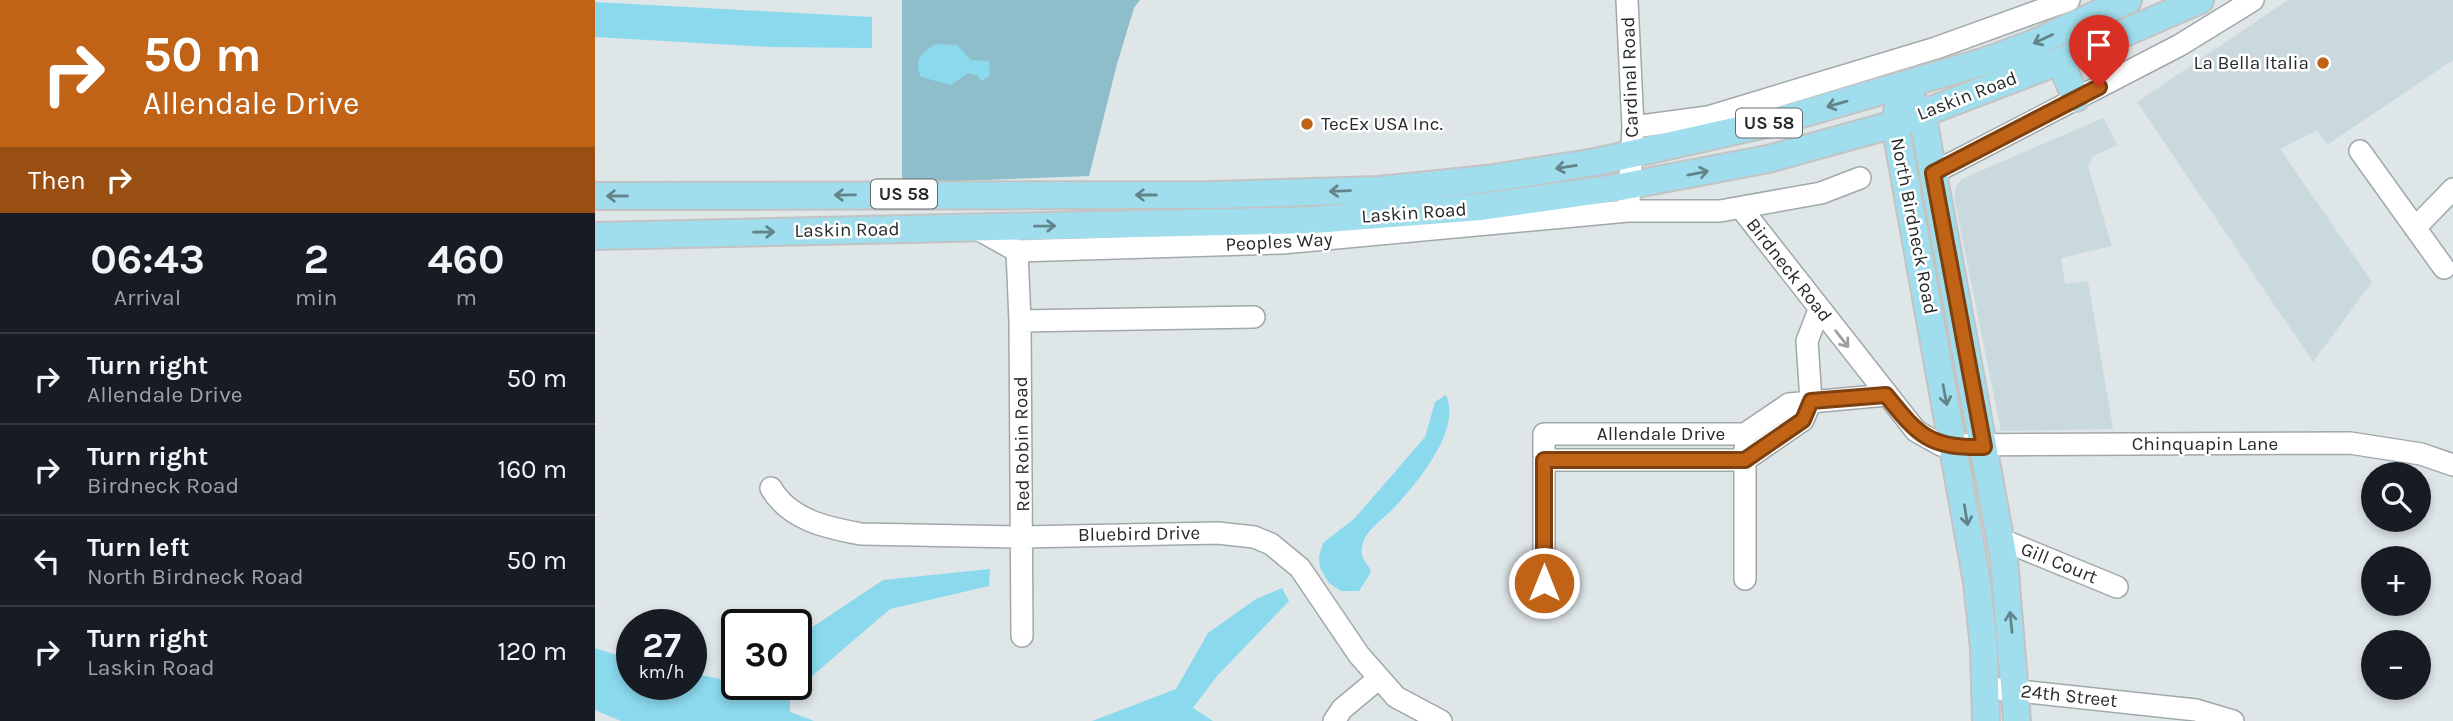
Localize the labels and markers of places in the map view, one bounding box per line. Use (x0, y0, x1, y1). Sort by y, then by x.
pin (2069, 15, 2129, 87)
place label: La Bella Italia (2194, 52, 2309, 74)
marker: La Bella Italia (2315, 55, 2331, 71)
place label: TecEx USA Inc. (1321, 113, 1443, 135)
marker: TecEx USA Inc. (1299, 116, 1315, 132)

